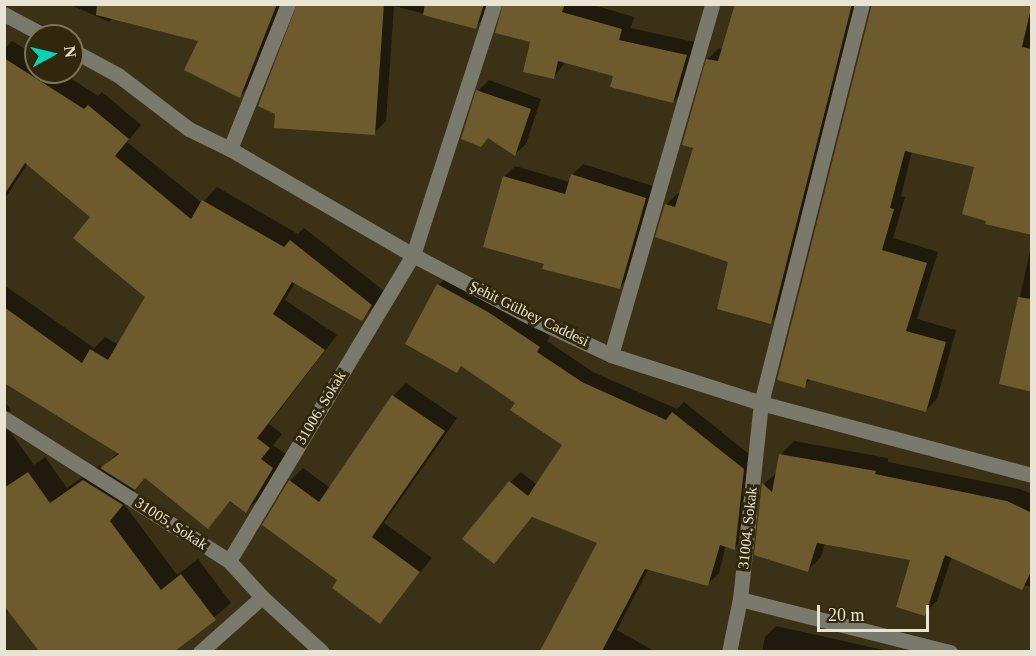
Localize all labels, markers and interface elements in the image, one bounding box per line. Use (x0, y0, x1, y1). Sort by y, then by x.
north arrow (24, 24, 84, 84)
text: N (61, 45, 80, 59)
street label: Şehit Gülbey Caddesi (466, 277, 592, 351)
street label: 31006. Sokak (292, 368, 350, 448)
street label: 31004. Sokak (735, 486, 761, 570)
street label: 31005. Sokak (132, 494, 210, 554)
scale bar (820, 593, 932, 631)
text: 20 m (828, 605, 865, 625)

